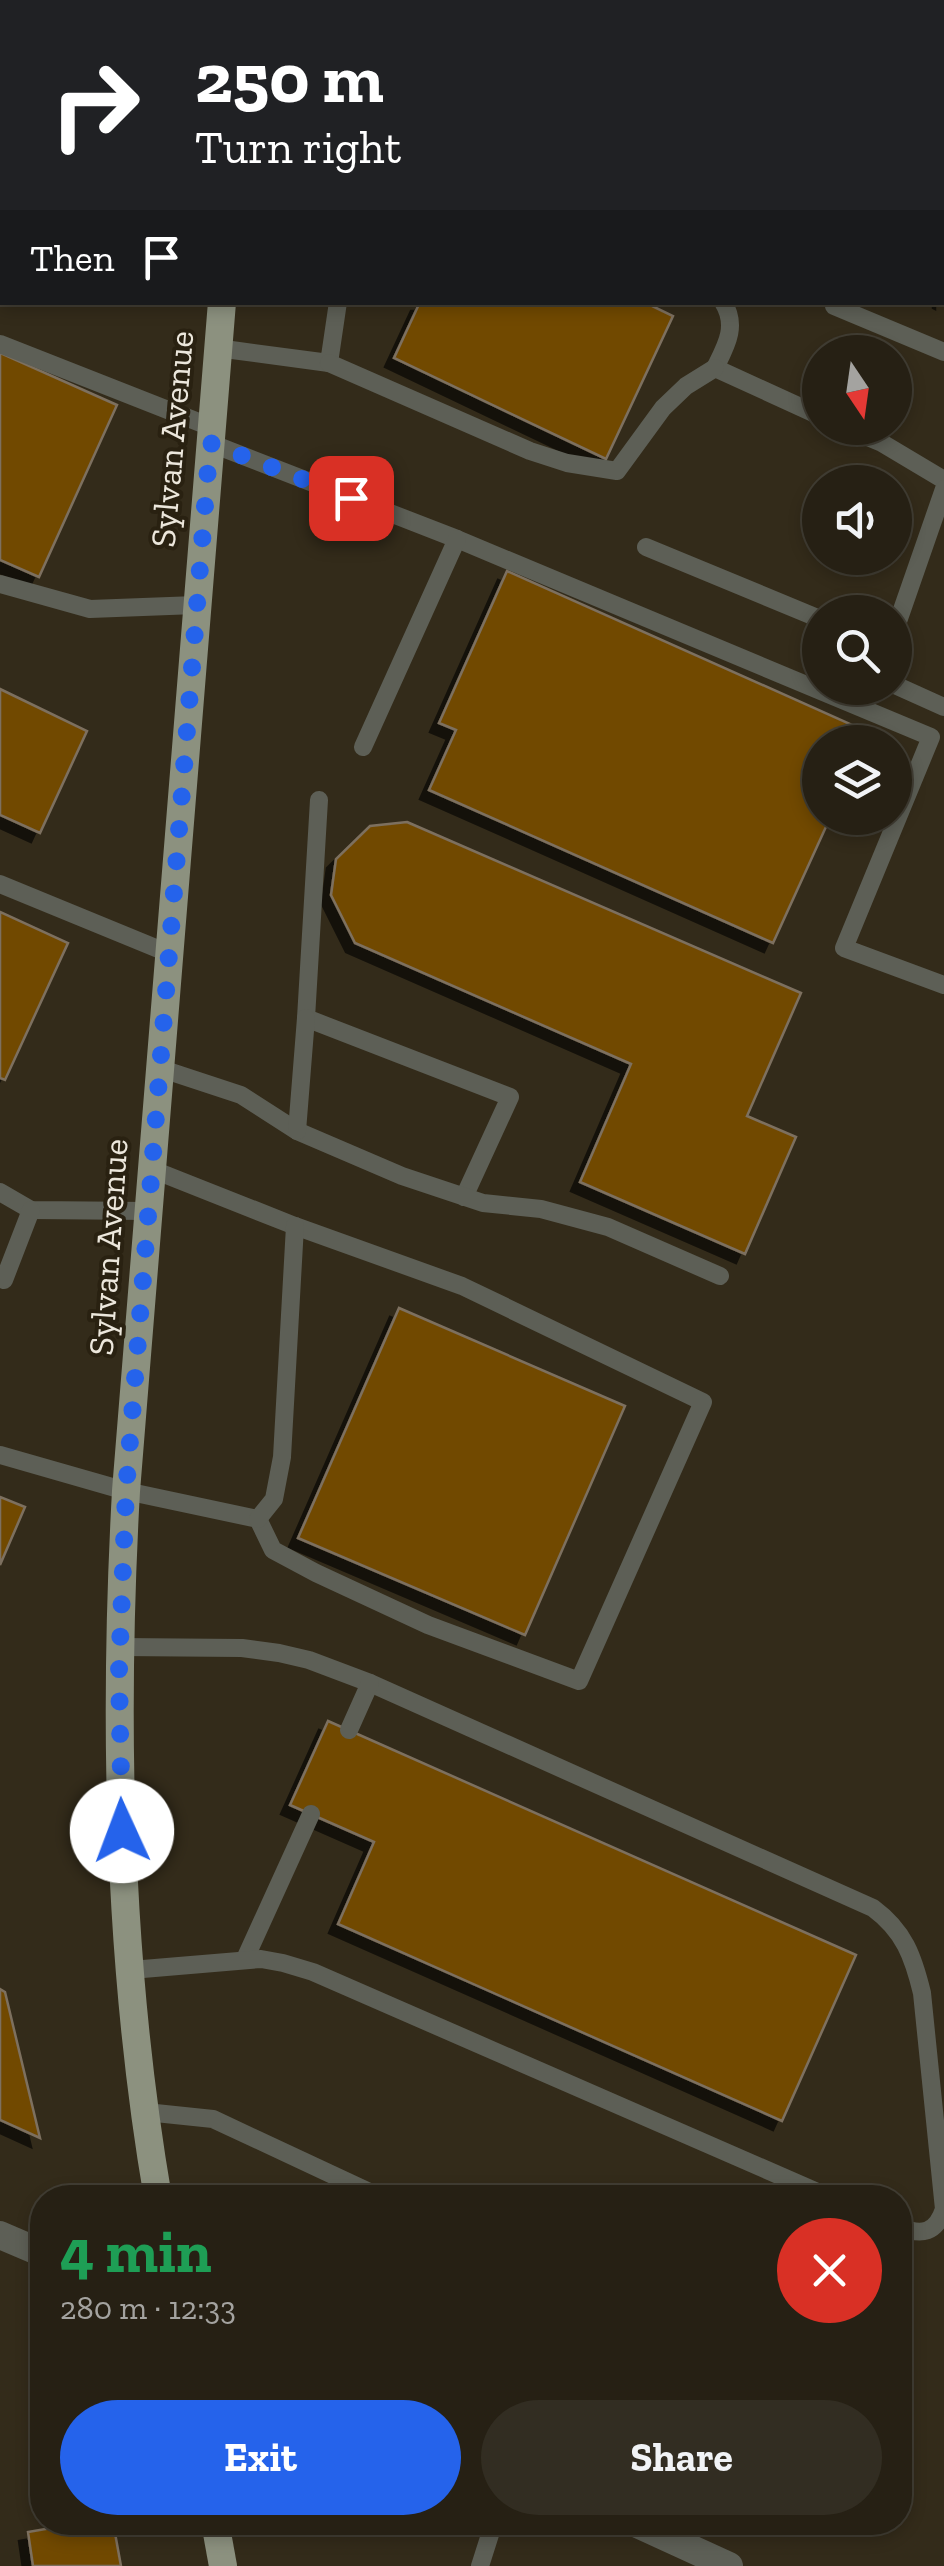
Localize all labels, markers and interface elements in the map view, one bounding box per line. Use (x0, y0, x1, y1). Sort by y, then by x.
text: 250 m (195, 36, 384, 120)
icon: right (30, 40, 160, 170)
text: Turn right (195, 121, 401, 175)
icon: arrive (134, 230, 189, 285)
text: Then (30, 235, 114, 281)
street label: Sylvan Avenue (142, 329, 202, 549)
north arrow (802, 335, 912, 445)
map controls (802, 335, 912, 835)
pin (309, 456, 394, 541)
button: sound (802, 465, 912, 575)
icon: arrive (324, 471, 379, 526)
button: search (802, 595, 912, 705)
button: layers (802, 725, 912, 835)
street label: Sylvan Avenue (79, 1137, 137, 1357)
position arrow (70, 1779, 174, 1883)
text: 4 min (60, 2215, 212, 2287)
button: close (777, 2218, 882, 2323)
text: 280 m · 12:33 (60, 2289, 236, 2327)
button: Exit (60, 2400, 461, 2515)
button: Share (481, 2400, 882, 2515)

